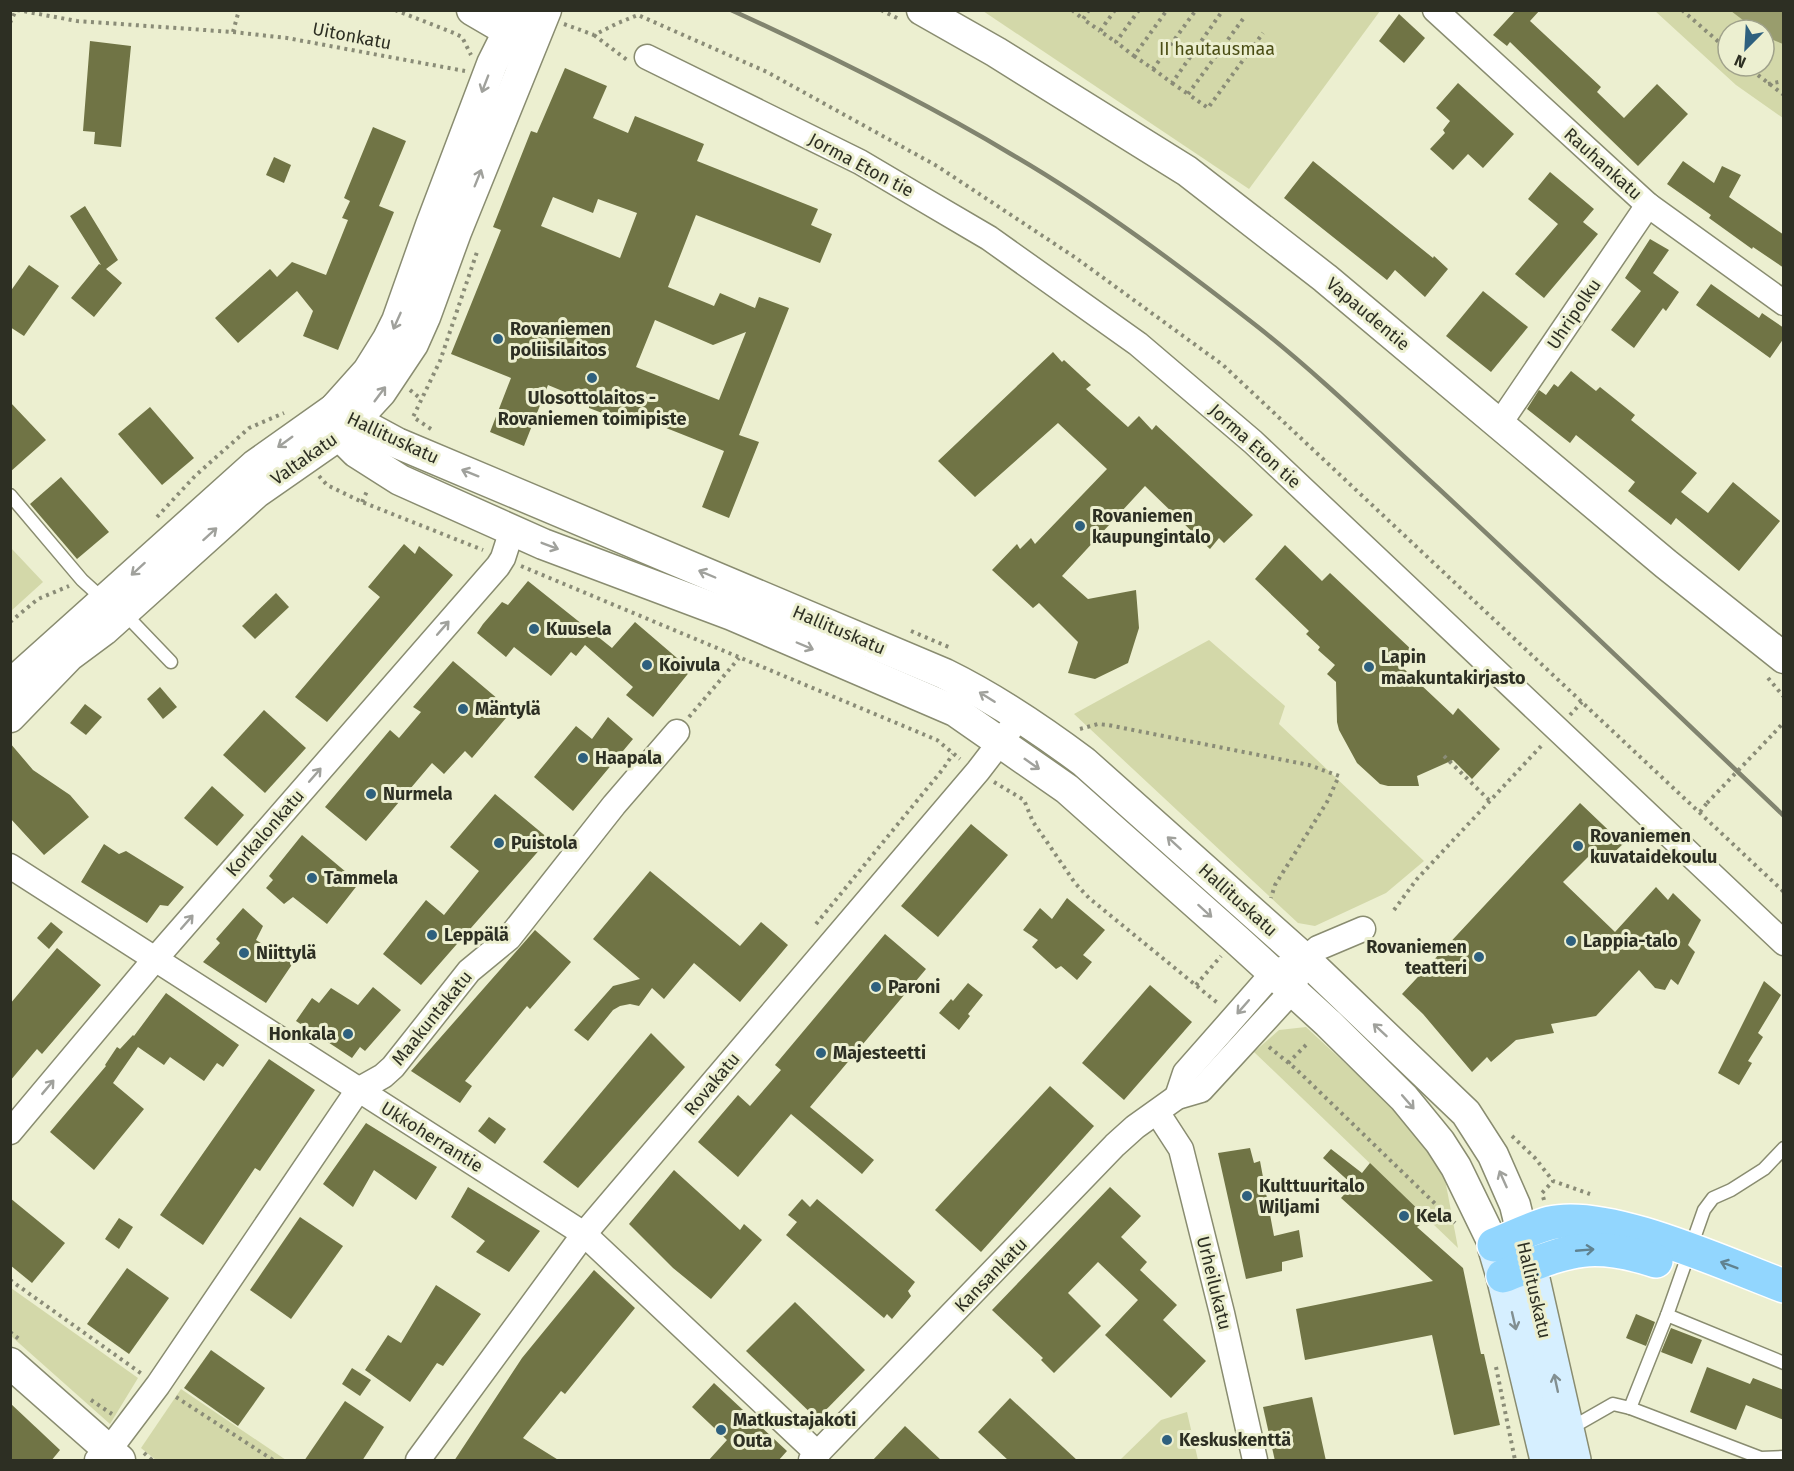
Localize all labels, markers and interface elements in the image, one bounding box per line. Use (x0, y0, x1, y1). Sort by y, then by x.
street label: Uitonkatu (311, 18, 393, 54)
north arrow (1716, 18, 1776, 78)
park label: II hautausmaa (1159, 38, 1275, 60)
text: N (1731, 50, 1749, 72)
one-way arrow (478, 74, 489, 93)
street label: Rauhankatu (1559, 123, 1647, 205)
street label: Jorma Eton tie (805, 128, 917, 202)
one-way arrow (473, 169, 484, 187)
street label: Vapaudentie (1322, 273, 1414, 355)
street label: Uhripolku (1542, 274, 1606, 354)
one-way arrow (390, 312, 402, 330)
place label: Rovaniemen poliisilaitos (510, 318, 611, 361)
marker: Rovaniemen poliisilaitos (491, 332, 505, 346)
marker: Ulosottolaitos - Rovaniemen toimipiste (585, 371, 599, 385)
one-way arrow (373, 386, 386, 402)
place label: Ulosottolaitos - Rovaniemen toimipiste (498, 387, 686, 430)
street label: Jorma Eton tie (1205, 399, 1305, 493)
street label: Hallituskatu (344, 407, 442, 469)
street label: Valtakatu (267, 428, 341, 490)
one-way arrow (278, 436, 294, 448)
one-way arrow (461, 467, 479, 478)
place label: Rovaniemen kaupungintalo (1092, 505, 1211, 548)
marker: Rovaniemen kaupungintalo (1073, 519, 1087, 533)
one-way arrow (202, 527, 217, 541)
one-way arrow (540, 542, 558, 553)
one-way arrow (131, 562, 146, 576)
one-way arrow (698, 568, 717, 579)
street label: Hallituskatu (789, 601, 889, 659)
place label: Kuusela (546, 618, 612, 640)
one-way arrow (437, 620, 450, 636)
marker: Kuusela (527, 622, 541, 636)
one-way arrow (795, 641, 813, 652)
place label: Lapin maakuntakirjasto (1381, 646, 1526, 689)
place label: Koivula (659, 654, 720, 676)
marker: Koivula (640, 658, 654, 672)
marker: Lapin maakuntakirjasto (1362, 660, 1376, 674)
one-way arrow (979, 691, 996, 704)
place label: Mäntylä (475, 698, 541, 720)
marker: Mäntylä (456, 702, 470, 716)
place label: Haapala (595, 747, 662, 769)
marker: Haapala (576, 751, 590, 765)
one-way arrow (1024, 758, 1040, 771)
one-way arrow (308, 768, 322, 783)
place label: Nurmela (383, 783, 453, 805)
street label: Korkalonkatu (221, 785, 309, 881)
marker: Nurmela (364, 787, 378, 801)
place label: Rovaniemen kuvataidekoulu (1590, 825, 1717, 868)
place label: Puistola (511, 832, 578, 854)
marker: Puistola (492, 836, 506, 850)
one-way arrow (1167, 836, 1182, 850)
marker: Rovaniemen kuvataidekoulu (1571, 839, 1585, 853)
street label: Hallituskatu (1194, 859, 1282, 941)
place label: Tammela (324, 867, 398, 889)
marker: Tammela (305, 871, 319, 885)
one-way arrow (1197, 904, 1212, 918)
one-way arrow (180, 915, 194, 930)
place label: Leppälä (444, 924, 509, 946)
marker: Leppälä (425, 928, 439, 942)
place label: Lappia-talo (1583, 930, 1678, 952)
marker: Lappia-talo (1564, 934, 1578, 948)
place label: Rovaniemen teatteri (1366, 936, 1467, 979)
place label: Niittylä (256, 942, 316, 964)
marker: Niittylä (237, 946, 251, 960)
marker: Rovaniemen teatteri (1472, 950, 1486, 964)
street label: Maakuntakatu (387, 966, 477, 1070)
place label: Paroni (888, 976, 940, 998)
marker: Paroni (869, 980, 883, 994)
one-way arrow (1236, 999, 1250, 1014)
place label: Honkala (269, 1023, 336, 1045)
one-way arrow (1373, 1023, 1388, 1037)
marker: Honkala (341, 1027, 355, 1041)
place label: Majesteetti (833, 1042, 926, 1064)
marker: Majesteetti (814, 1046, 828, 1060)
street label: Rovakatu (679, 1048, 745, 1120)
one-way arrow (41, 1080, 55, 1095)
one-way arrow (1401, 1094, 1415, 1109)
street label: Ukkoherrantie (377, 1097, 487, 1177)
one-way arrow (1497, 1170, 1508, 1188)
place label: Kulttuuritalo Wiljami (1259, 1175, 1365, 1218)
marker: Kulttuuritalo Wiljami (1240, 1189, 1254, 1203)
place label: Kela (1416, 1205, 1452, 1227)
marker: Kela (1397, 1209, 1411, 1223)
street label: Kansankatu (950, 1233, 1032, 1317)
street label: Urheilukatu (1192, 1234, 1236, 1332)
street label: Hallituskatu (1512, 1239, 1556, 1341)
one-way arrow (1575, 1244, 1595, 1255)
one-way arrow (1720, 1259, 1739, 1270)
one-way arrow (1509, 1312, 1521, 1331)
one-way arrow (1549, 1374, 1561, 1393)
place label: Matkustajakoti Outa (733, 1409, 856, 1452)
marker: Matkustajakoti Outa (714, 1423, 728, 1437)
place label: Keskuskenttä (1179, 1429, 1291, 1451)
marker: Keskuskenttä (1160, 1433, 1174, 1447)

